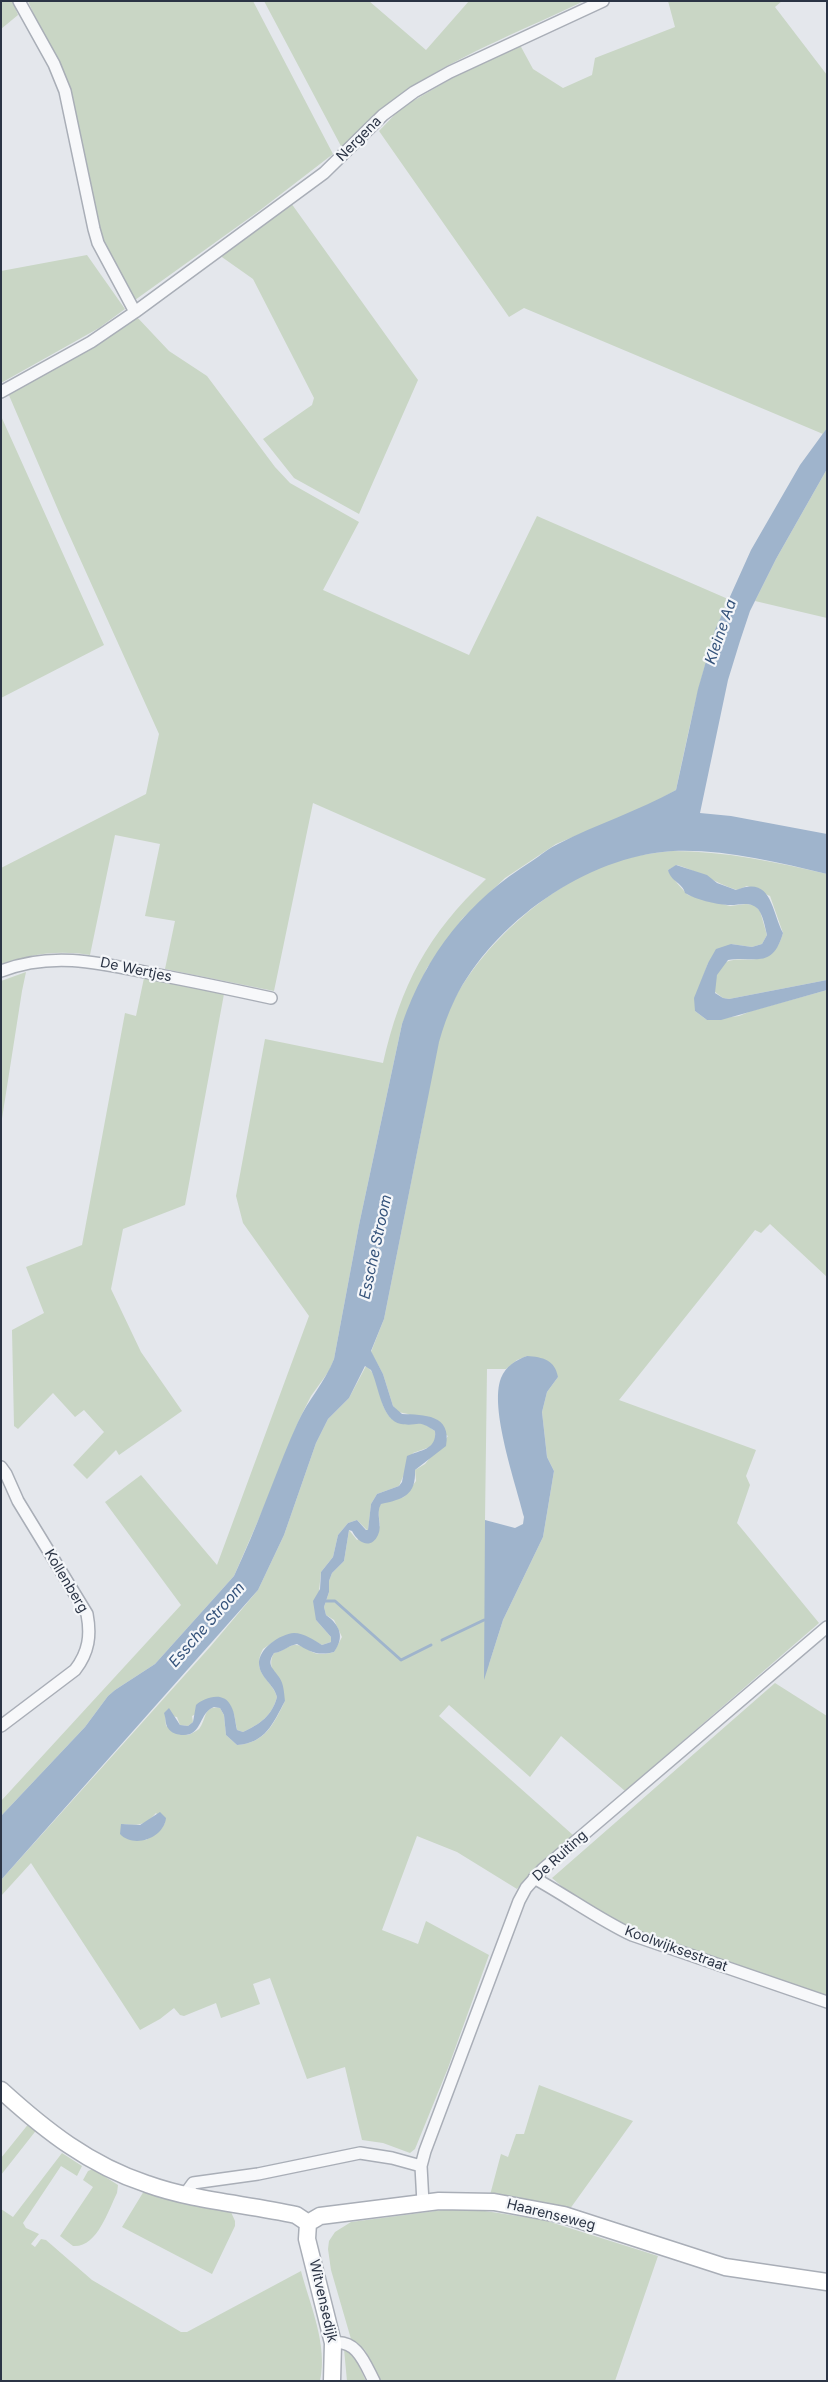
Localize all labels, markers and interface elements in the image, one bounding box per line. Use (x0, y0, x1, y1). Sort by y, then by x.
street label: Nergena (333, 113, 385, 165)
water label: Kleine Aa (702, 597, 740, 667)
street label: De Wertjes (99, 954, 173, 986)
water label: Essche Stroom (356, 1193, 396, 1301)
street label: Kollenberg (41, 1546, 91, 1616)
water label: Essche Stroom (165, 1579, 249, 1671)
street label: De Ruiting (529, 1827, 591, 1885)
street label: Koolwijksestraat (622, 1923, 730, 1975)
street label: Haarenseweg (505, 2196, 597, 2234)
street label: Witvensedijk (305, 2258, 341, 2344)

